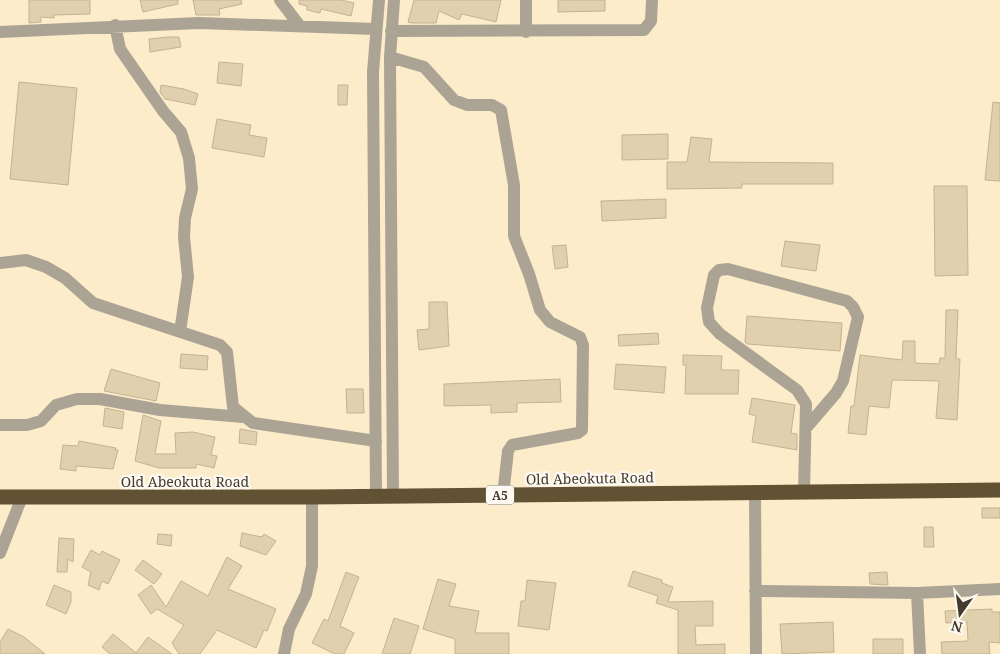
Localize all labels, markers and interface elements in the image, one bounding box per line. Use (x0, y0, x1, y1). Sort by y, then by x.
street label: Old Abeokuta Road (526, 467, 655, 489)
street label: Old Abeokuta Road (121, 472, 250, 491)
road number: A5 (486, 486, 514, 504)
north arrow (935, 589, 985, 639)
text: N (949, 617, 964, 638)

